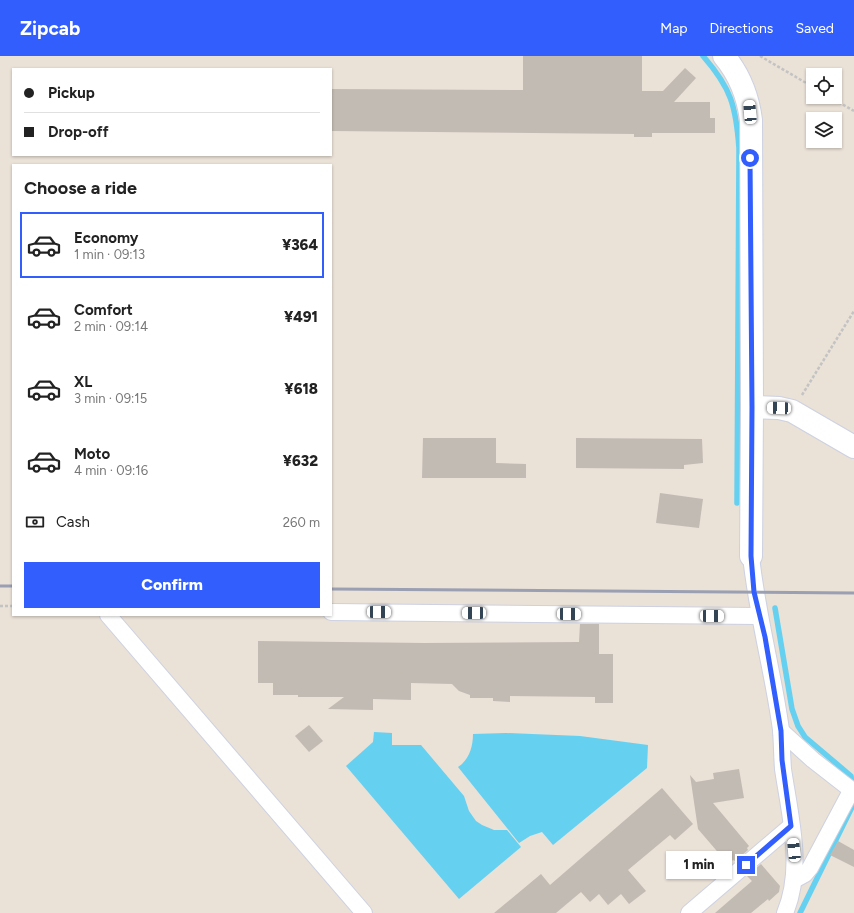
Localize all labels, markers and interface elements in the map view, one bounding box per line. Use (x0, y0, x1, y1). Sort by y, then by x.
text: Zipcab (20, 17, 80, 40)
text: Map (660, 20, 688, 37)
text: Directions (710, 20, 773, 37)
text: Saved (795, 20, 834, 37)
map controls (806, 68, 842, 148)
button: locate (806, 68, 842, 104)
text: Pickup (48, 84, 95, 102)
car (743, 100, 757, 124)
button: layers (806, 112, 842, 148)
text: Drop-off (48, 123, 109, 141)
route start (741, 149, 759, 167)
text: Choose a ride (24, 177, 137, 199)
icon: car (26, 227, 62, 263)
text: Economy (74, 229, 139, 247)
text: ¥364 (282, 236, 318, 254)
text: 1 min · 09:13 (74, 247, 145, 262)
icon: car (26, 299, 62, 335)
text: Comfort (74, 301, 133, 319)
text: ¥491 (284, 308, 318, 326)
text: 2 min · 09:14 (74, 319, 148, 334)
icon: car (26, 371, 62, 407)
text: XL (74, 373, 92, 391)
text: ¥618 (284, 380, 318, 398)
text: 3 min · 09:15 (74, 391, 147, 406)
car (767, 402, 791, 414)
icon: car (26, 443, 62, 479)
text: Moto (74, 445, 110, 463)
text: ¥632 (283, 452, 318, 470)
text: 4 min · 09:16 (74, 463, 148, 478)
icon: cash (24, 511, 46, 533)
text: Cash (56, 513, 90, 531)
text: 260 m (283, 515, 320, 530)
button: Confirm (24, 562, 320, 608)
car (367, 606, 391, 618)
car (462, 607, 486, 619)
car (557, 608, 581, 620)
car (700, 610, 724, 622)
car (787, 837, 801, 863)
callout: 1 min (666, 851, 732, 879)
route end (737, 856, 755, 874)
text: 1 min (683, 857, 715, 872)

